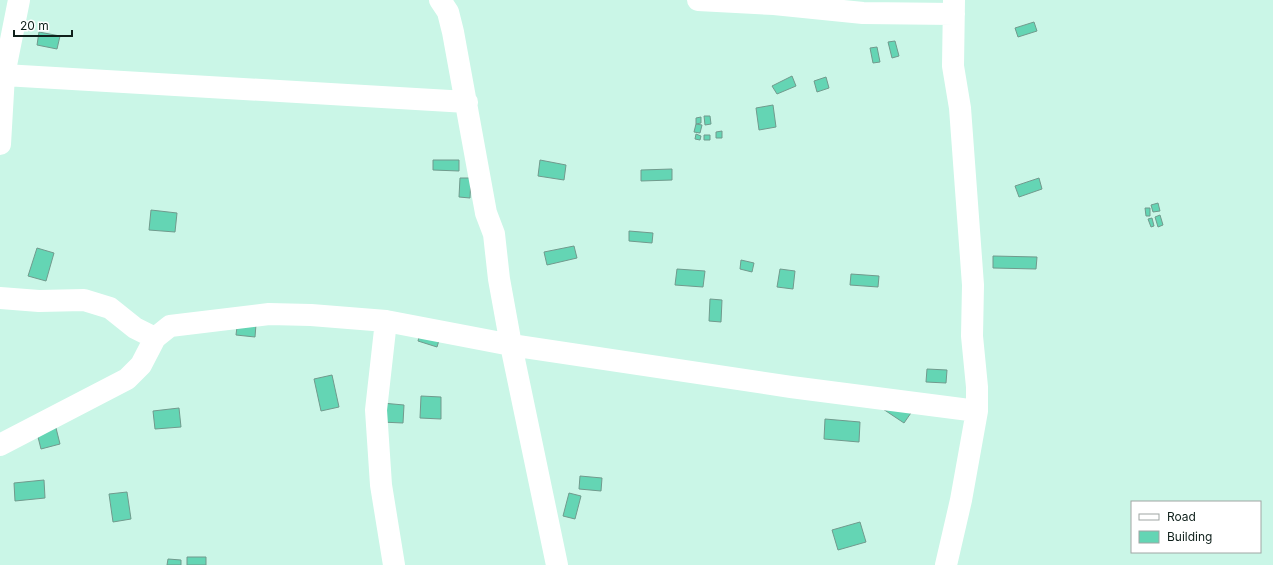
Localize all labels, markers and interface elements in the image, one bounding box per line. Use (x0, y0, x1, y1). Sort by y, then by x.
scale bar (14, 12, 72, 38)
text: 20 m (20, 18, 49, 33)
legend (1131, 501, 1261, 553)
text: Road (1167, 509, 1196, 524)
text: Building (1167, 529, 1212, 544)

